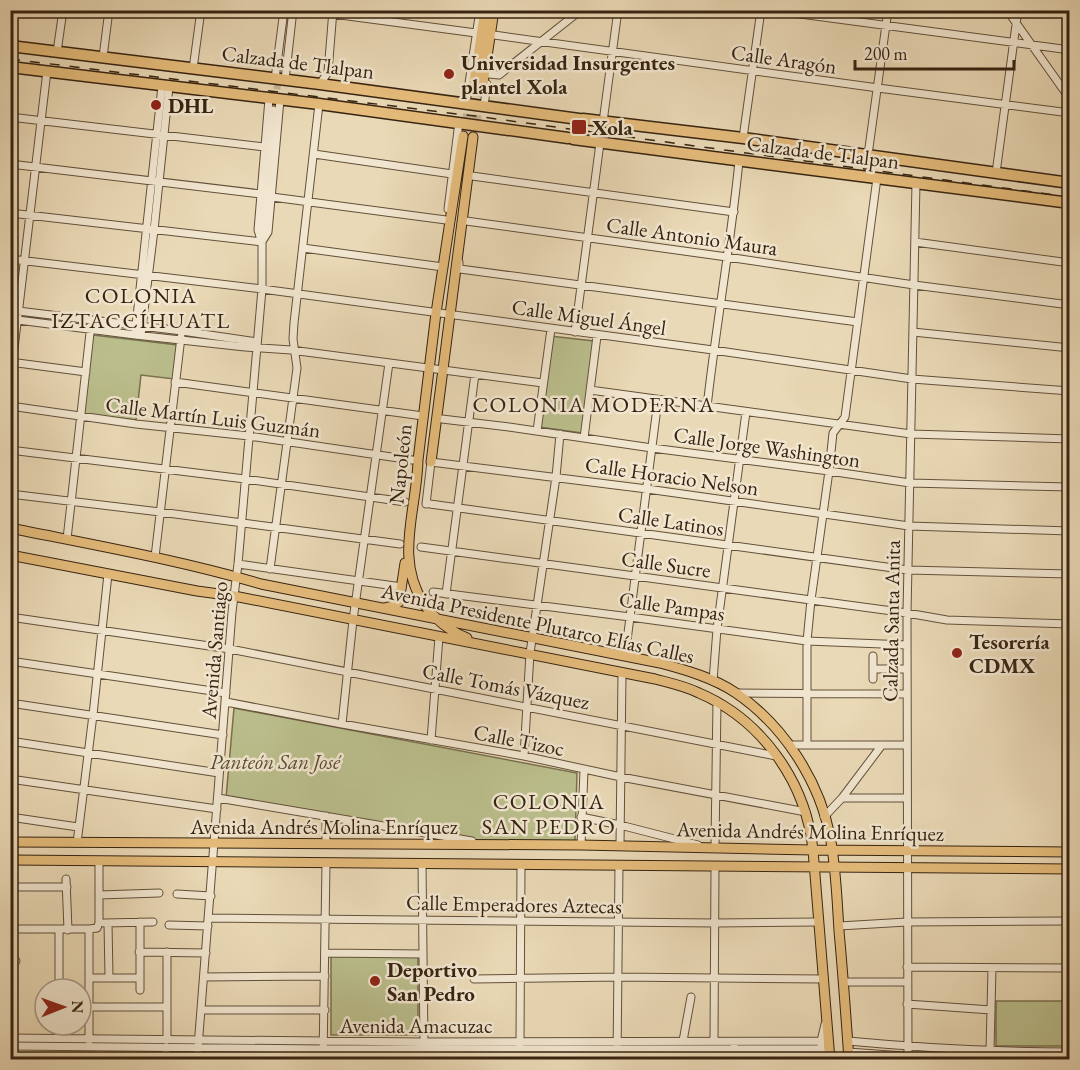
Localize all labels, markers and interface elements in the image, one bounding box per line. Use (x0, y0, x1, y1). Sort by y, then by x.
scale bar (855, 33, 1014, 71)
street label: Calle Aragón (729, 38, 839, 80)
street label: Calzada de Tlalpan (220, 39, 376, 85)
text: 200 m (864, 42, 908, 65)
place label: Universidad Insurgentes plantel Xola (461, 49, 675, 100)
marker: Universidad Insurgentes plantel Xola (442, 67, 456, 81)
place label: DHL (168, 92, 214, 119)
marker: DHL (149, 98, 163, 112)
place label: Xola (591, 114, 634, 141)
marker: Xola (570, 118, 588, 136)
street label: Calzada de Tlalpan (745, 129, 901, 175)
street label: Calle Antonio Maura (605, 211, 780, 261)
district label: COLONIA IZTACCÍHUATL (51, 281, 231, 335)
street label: Calle Miguel Ángel (510, 293, 668, 341)
street label: Calle Martín Luis Guzmán (104, 390, 322, 444)
district label: COLONIA MODERNA (472, 390, 716, 419)
street label: Calle Jorge Washington (672, 421, 862, 473)
street label: Napoleón (382, 423, 418, 505)
street label: Calle Horacio Nelson (583, 450, 761, 502)
street label: Calle Latinos (616, 500, 726, 542)
street label: Calzada Santa Anita (876, 539, 906, 702)
street label: Calle Sucre (620, 544, 712, 584)
street label: Avenida Presidente Plutarco Elías Calles (378, 576, 697, 669)
street label: Avenida Santiago (194, 580, 233, 721)
street label: Calle Pampas (617, 585, 727, 627)
place label: Tesorería CDMX (969, 628, 1051, 679)
marker: Tesorería CDMX (950, 646, 964, 660)
street label: Calle Tomás Vázquez (420, 657, 592, 715)
street label: Calle Tizoc (471, 718, 567, 762)
park label: Panteón San José (210, 748, 342, 775)
district label: COLONIA SAN PEDRO (482, 787, 616, 841)
street label: Avenida Andrés Molina Enríquez (189, 813, 458, 840)
street label: Avenida Andrés Molina Enríquez (675, 815, 944, 847)
street label: Calle Emperadores Aztecas (406, 889, 622, 919)
place label: Deportivo San Pedro (387, 956, 478, 1007)
marker: Deportivo San Pedro (368, 974, 382, 988)
north arrow (33, 977, 93, 1037)
text: N (67, 1000, 88, 1013)
street label: Avenida Amacuzac (338, 1012, 493, 1039)

